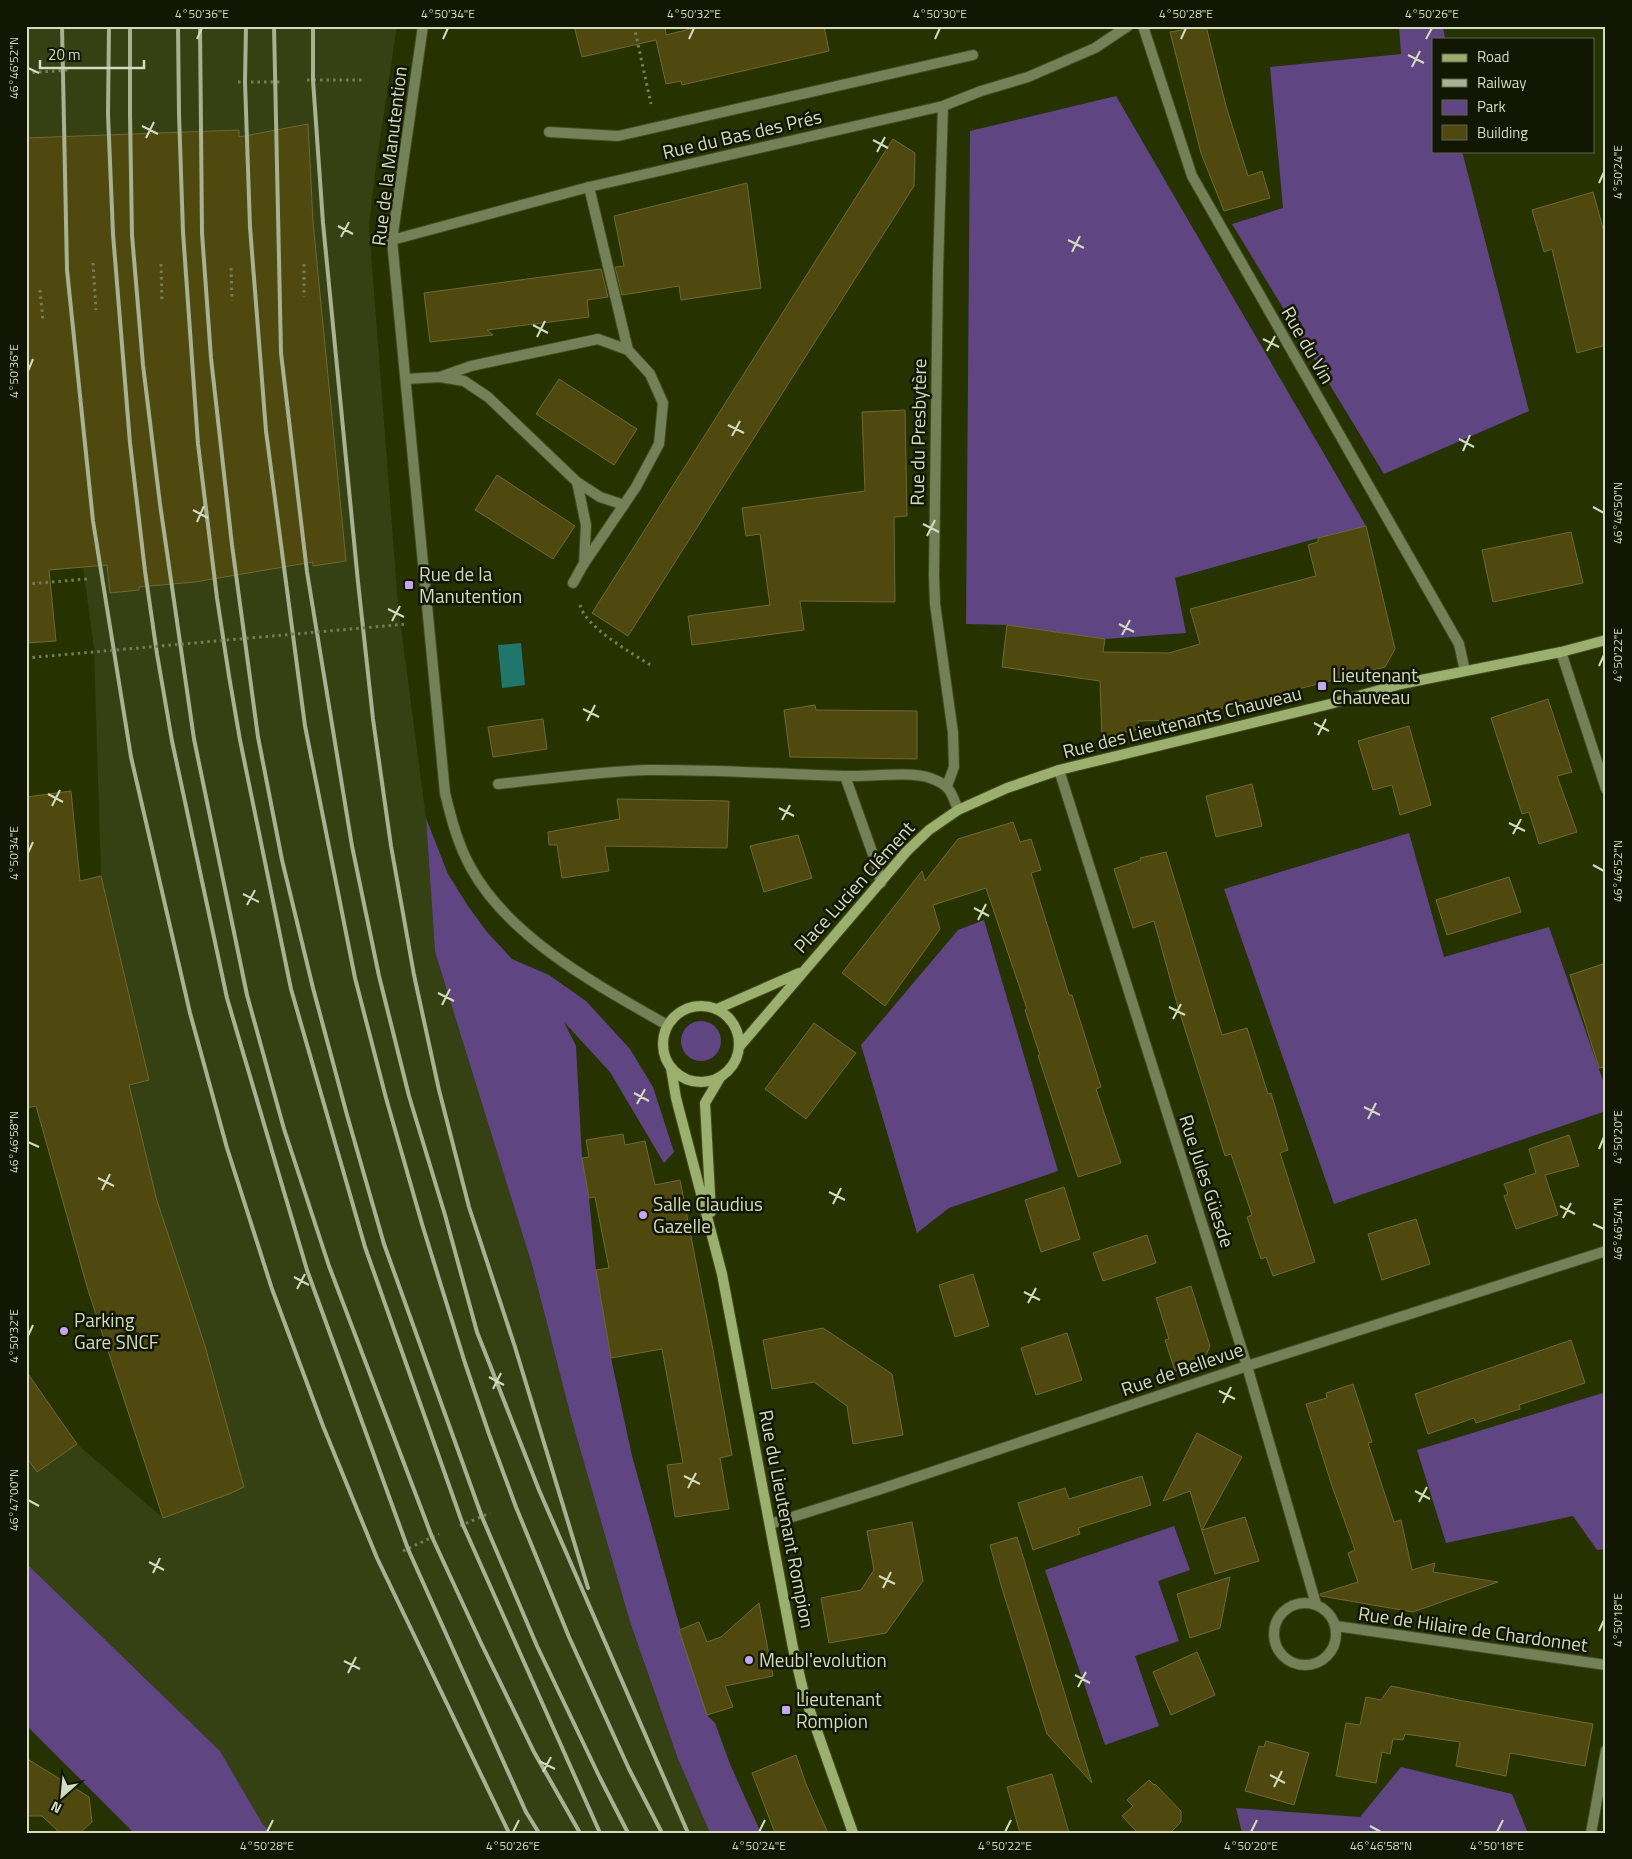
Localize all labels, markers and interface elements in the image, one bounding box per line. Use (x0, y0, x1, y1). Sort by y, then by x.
text: 4°50'36"E (175, 4, 229, 23)
text: 4°50'34"E (421, 4, 475, 23)
text: 4°50'32"E (667, 4, 721, 23)
text: 4°50'30"E (913, 4, 967, 23)
text: 4°50'28"E (1159, 4, 1213, 23)
text: 4°50'26"E (1405, 4, 1459, 23)
text: 46°46'52"N (4, 37, 23, 99)
scale bar (40, 38, 144, 70)
legend (1432, 38, 1594, 152)
text: 20 m (48, 43, 81, 66)
text: Road (1477, 45, 1509, 68)
street label: Rue de la Manutention (363, 65, 414, 247)
text: Railway (1477, 71, 1527, 94)
text: Park (1477, 95, 1506, 118)
street label: Rue du Bas des Prés (659, 101, 825, 166)
text: Building (1477, 121, 1528, 144)
text: 4°50'24"E (1608, 145, 1627, 199)
street label: Rue du Vin (1275, 301, 1342, 389)
text: 4°50'36"E (4, 344, 23, 398)
street label: Rue du Presbytère (902, 358, 933, 506)
text: 46°46'50"N (1608, 482, 1627, 544)
place label: Rue de la Manutention (419, 559, 522, 610)
marker: Rue de la Manutention (403, 579, 415, 591)
text: 4°50'22"E (1608, 628, 1627, 682)
place label: Lieutenant Chauveau (1332, 660, 1418, 711)
street label: Rue des Lieutenants Chauveau (1059, 678, 1304, 765)
marker: Lieutenant Chauveau (1316, 680, 1328, 692)
street label: Place Lucien Clément (786, 814, 921, 959)
text: 4°50'34"E (4, 826, 23, 880)
text: 46°46'52"N (1608, 840, 1627, 902)
text: 4°50'20"E (1608, 1110, 1627, 1164)
text: 46°46'58"N (4, 1111, 23, 1173)
street label: Rue Jules Güesde (1172, 1111, 1243, 1251)
place label: Salle Claudius Gazelle (653, 1189, 763, 1240)
text: 46°46'54"N (1608, 1198, 1627, 1260)
marker: Salle Claudius Gazelle (637, 1209, 649, 1221)
place label: Parking Gare SNCF (74, 1305, 159, 1356)
text: 4°50'32"E (4, 1309, 23, 1363)
marker: Parking Gare SNCF (58, 1325, 70, 1337)
street label: Rue de Bellevue (1117, 1334, 1247, 1403)
street label: Rue du Lieutenant Rompion (752, 1407, 823, 1630)
text: 46°47'00"N (4, 1469, 23, 1531)
text: 4°50'18"E (1608, 1593, 1627, 1647)
street label: Rue de Hilaire de Chardonnet (1356, 1598, 1590, 1659)
place label: Meubl'evolution (759, 1645, 887, 1674)
marker: Meubl'evolution (743, 1654, 755, 1666)
place label: Lieutenant Rompion (796, 1684, 882, 1735)
marker: Lieutenant Rompion (780, 1704, 792, 1716)
north arrow (38, 1772, 88, 1822)
text: N (47, 1796, 65, 1820)
text: 4°50'28"E (240, 1836, 294, 1855)
text: 4°50'26"E (486, 1836, 540, 1855)
text: 4°50'24"E (732, 1836, 786, 1855)
text: 4°50'22"E (978, 1836, 1032, 1855)
text: 4°50'20"E (1224, 1836, 1278, 1855)
text: 46°46'58"N (1350, 1836, 1412, 1855)
text: 4°50'18"E (1470, 1836, 1524, 1855)

